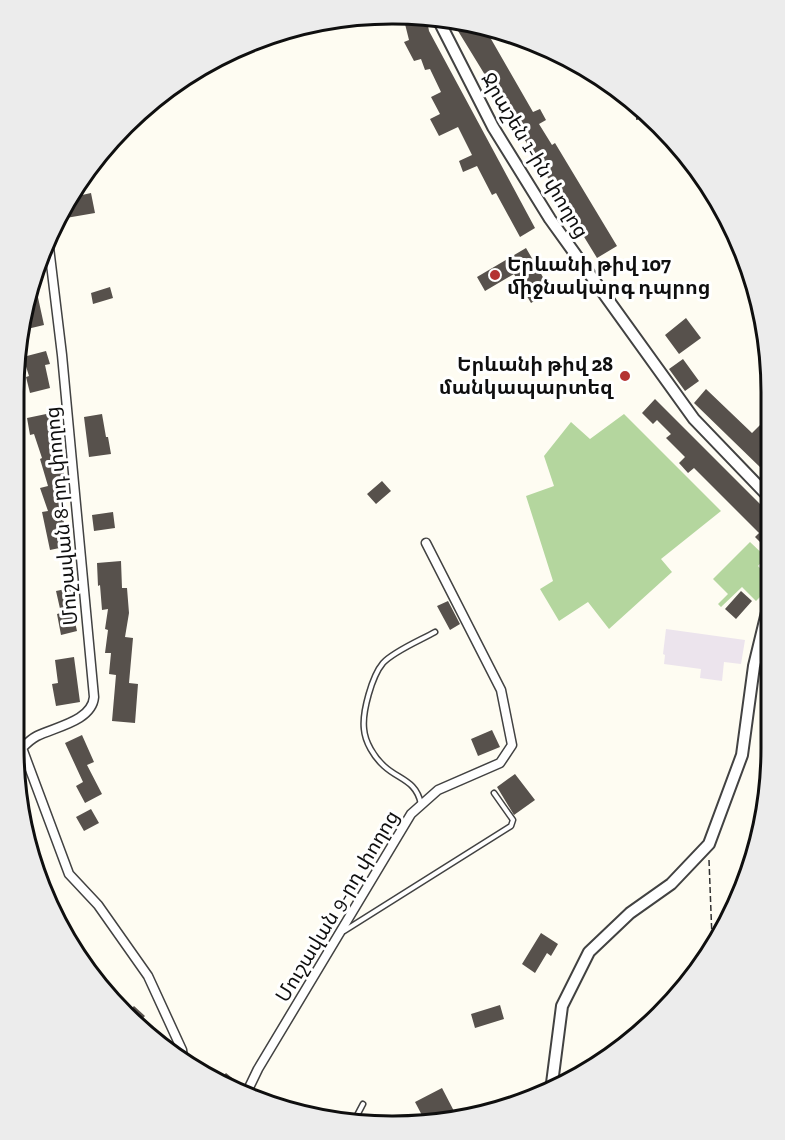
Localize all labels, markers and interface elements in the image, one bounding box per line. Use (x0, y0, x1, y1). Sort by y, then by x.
street label: Ջրաշեն 1-ին փողոց (476, 68, 594, 242)
place label: Երևանի թիվ 107 միջնակարգ դպրոց (507, 252, 710, 299)
marker: Երևանի թիվ 107 միջնակարգ դպրոց (488, 268, 502, 282)
place label: Երևանի թիվ 28 մանկապարտեզ (439, 352, 614, 399)
marker: Երևանի թիվ 28 մանկապարտեզ (618, 369, 632, 383)
street label: Մուշավան 8-րդ փողոց (39, 406, 83, 626)
street label: Մուշավան 9-րդ փողոց (270, 806, 404, 1006)

